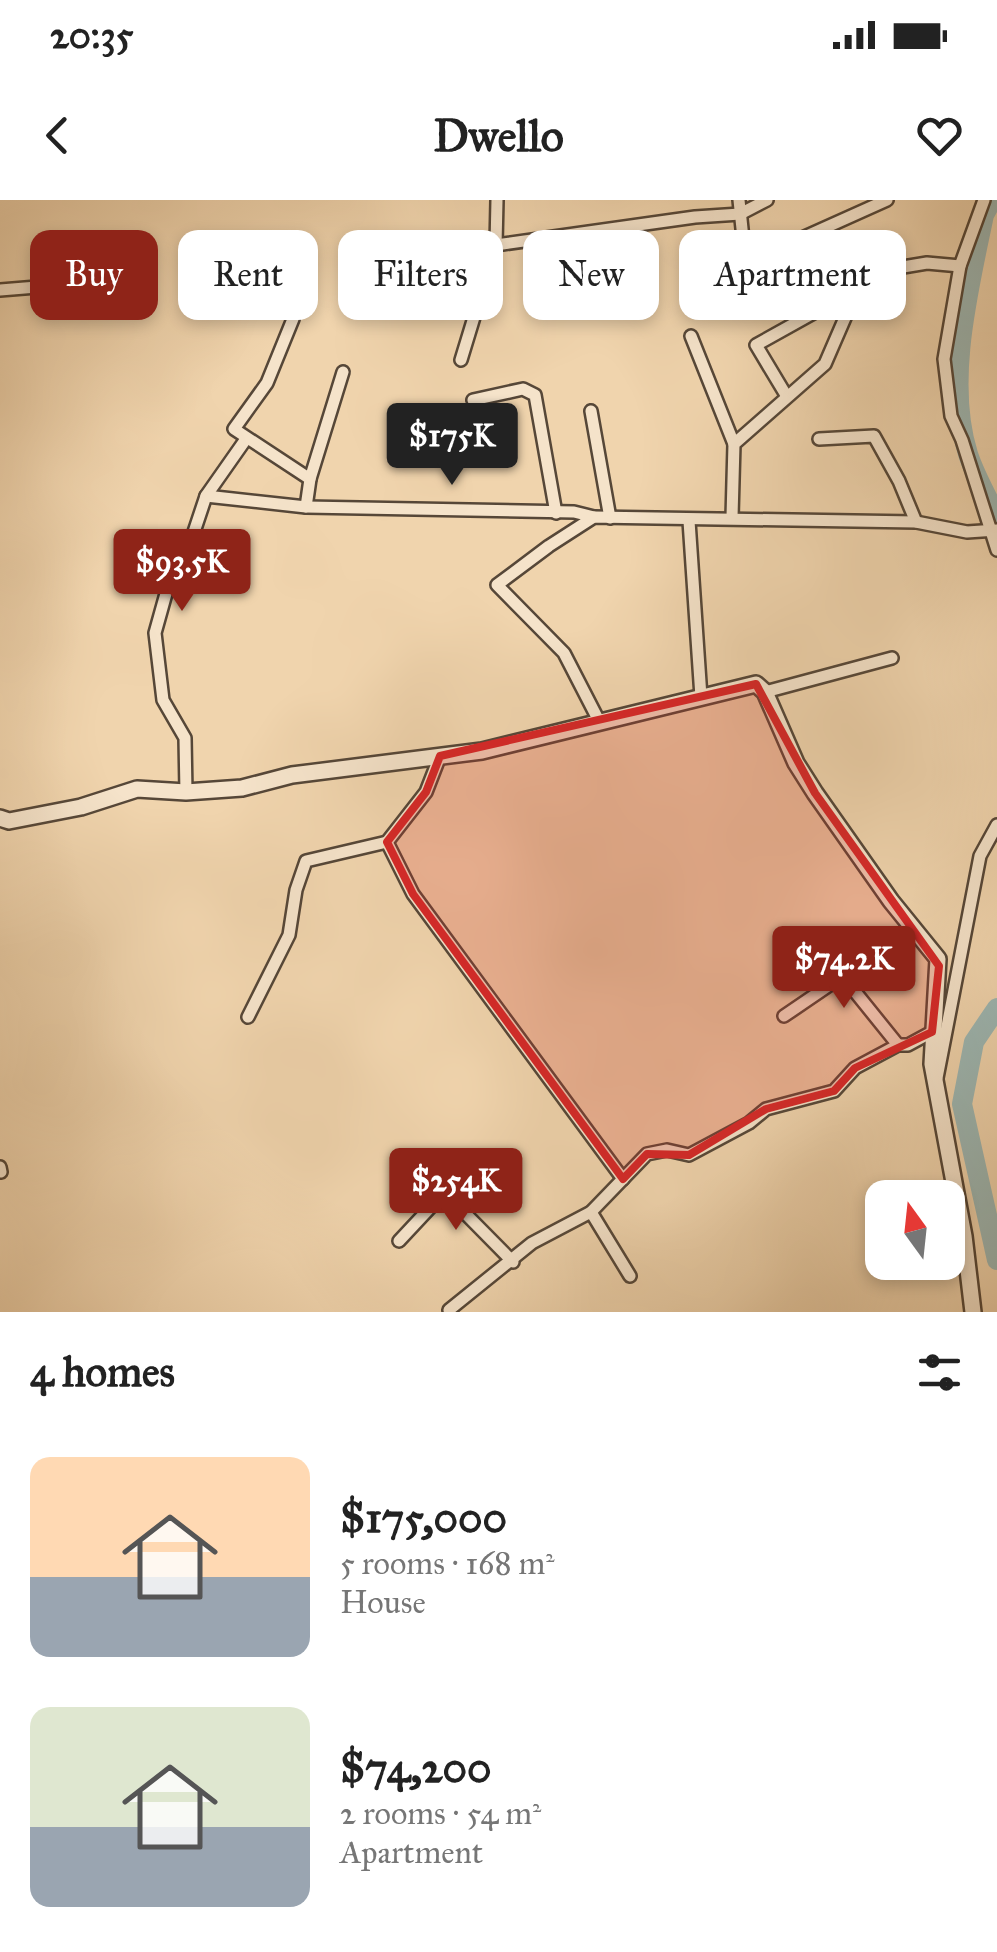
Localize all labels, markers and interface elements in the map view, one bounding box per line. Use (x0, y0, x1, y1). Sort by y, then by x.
text: 20:35 (50, 12, 133, 58)
icon: back (30, 108, 85, 163)
text: Dwello (433, 108, 564, 163)
icon: heart (912, 108, 967, 163)
chip: Buy (30, 230, 158, 320)
chip: Rent (178, 230, 318, 320)
chip: Filters (338, 230, 503, 320)
chip: New (523, 230, 659, 320)
chip: Apartment (679, 230, 906, 320)
pin: $175K (382, 403, 522, 488)
text: $175K (409, 416, 495, 455)
pin: $93.5K (101, 529, 263, 614)
text: $93.5K (136, 542, 228, 581)
pin: $74.2K (763, 926, 925, 1011)
text: $74.2K (794, 939, 894, 978)
pin: $254K (386, 1148, 526, 1233)
text: $254K (411, 1161, 501, 1200)
north arrow (865, 1180, 965, 1280)
map controls (865, 1180, 965, 1280)
icon: filters (912, 1345, 967, 1400)
text: 4 homes (30, 1346, 175, 1398)
text: $175,000 (340, 1492, 507, 1544)
icon: home (110, 1497, 230, 1617)
text: 5 rooms · 168 m² (340, 1544, 555, 1583)
text: House (340, 1583, 426, 1622)
text: $74,200 (340, 1742, 491, 1794)
icon: home (110, 1747, 230, 1867)
text: 2 rooms · 54 m² (340, 1794, 541, 1833)
text: Apartment (340, 1833, 483, 1872)

